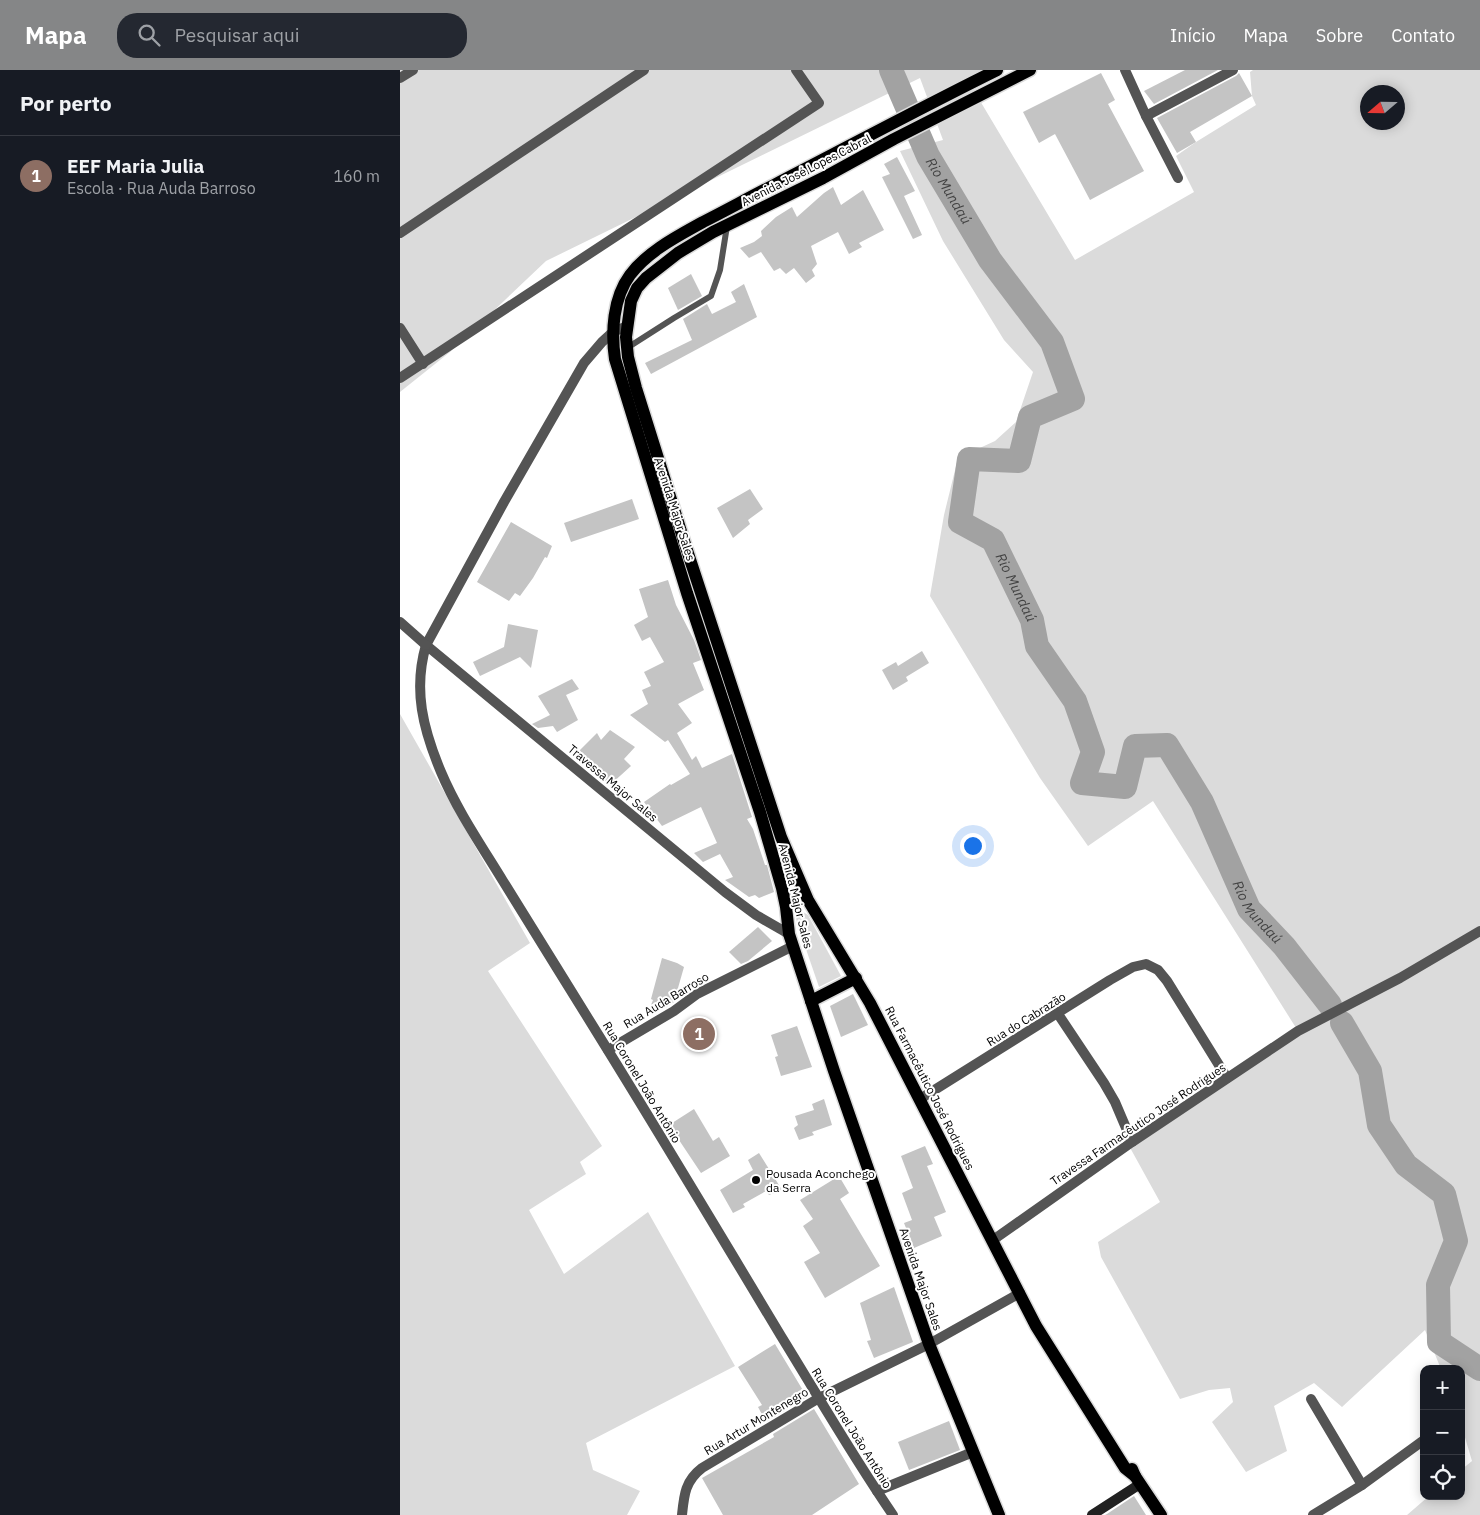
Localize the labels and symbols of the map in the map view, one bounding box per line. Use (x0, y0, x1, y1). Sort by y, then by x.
north arrow (1360, 85, 1405, 130)
street label: Avenida José Lopes Cabral (739, 131, 873, 209)
water label: Rio Mundaú (922, 154, 976, 227)
street label: Avenida Major Sales (651, 455, 699, 563)
water label: Rio Mundaú (992, 550, 1040, 625)
street label: Travessa Major Sales (565, 741, 661, 825)
your location (960, 833, 986, 859)
street label: Avenida Major Sales (776, 842, 816, 950)
water label: Rio Mundaú (1229, 878, 1286, 947)
street label: Rua Auda Barroso (621, 969, 712, 1031)
street label: Rua do Cabrazão (984, 989, 1069, 1049)
street label: Rua Farmacêutico José Rodrigues (882, 1004, 978, 1173)
pin: 1 (683, 1015, 715, 1053)
street label: Rua Coronel João Antônio (600, 1018, 684, 1146)
street label: Travessa Farmacêutico José Rodrigues (1047, 1059, 1229, 1189)
place label: Pousada Aconchego da Serra (766, 1166, 875, 1195)
marker: Pousada Aconchego da Serra (750, 1174, 762, 1186)
street label: Avenida Major Sales (896, 1225, 946, 1333)
street label: Rua Coronel João Antônio (809, 1365, 895, 1491)
street label: Rua Artur Montenegro (701, 1384, 811, 1458)

